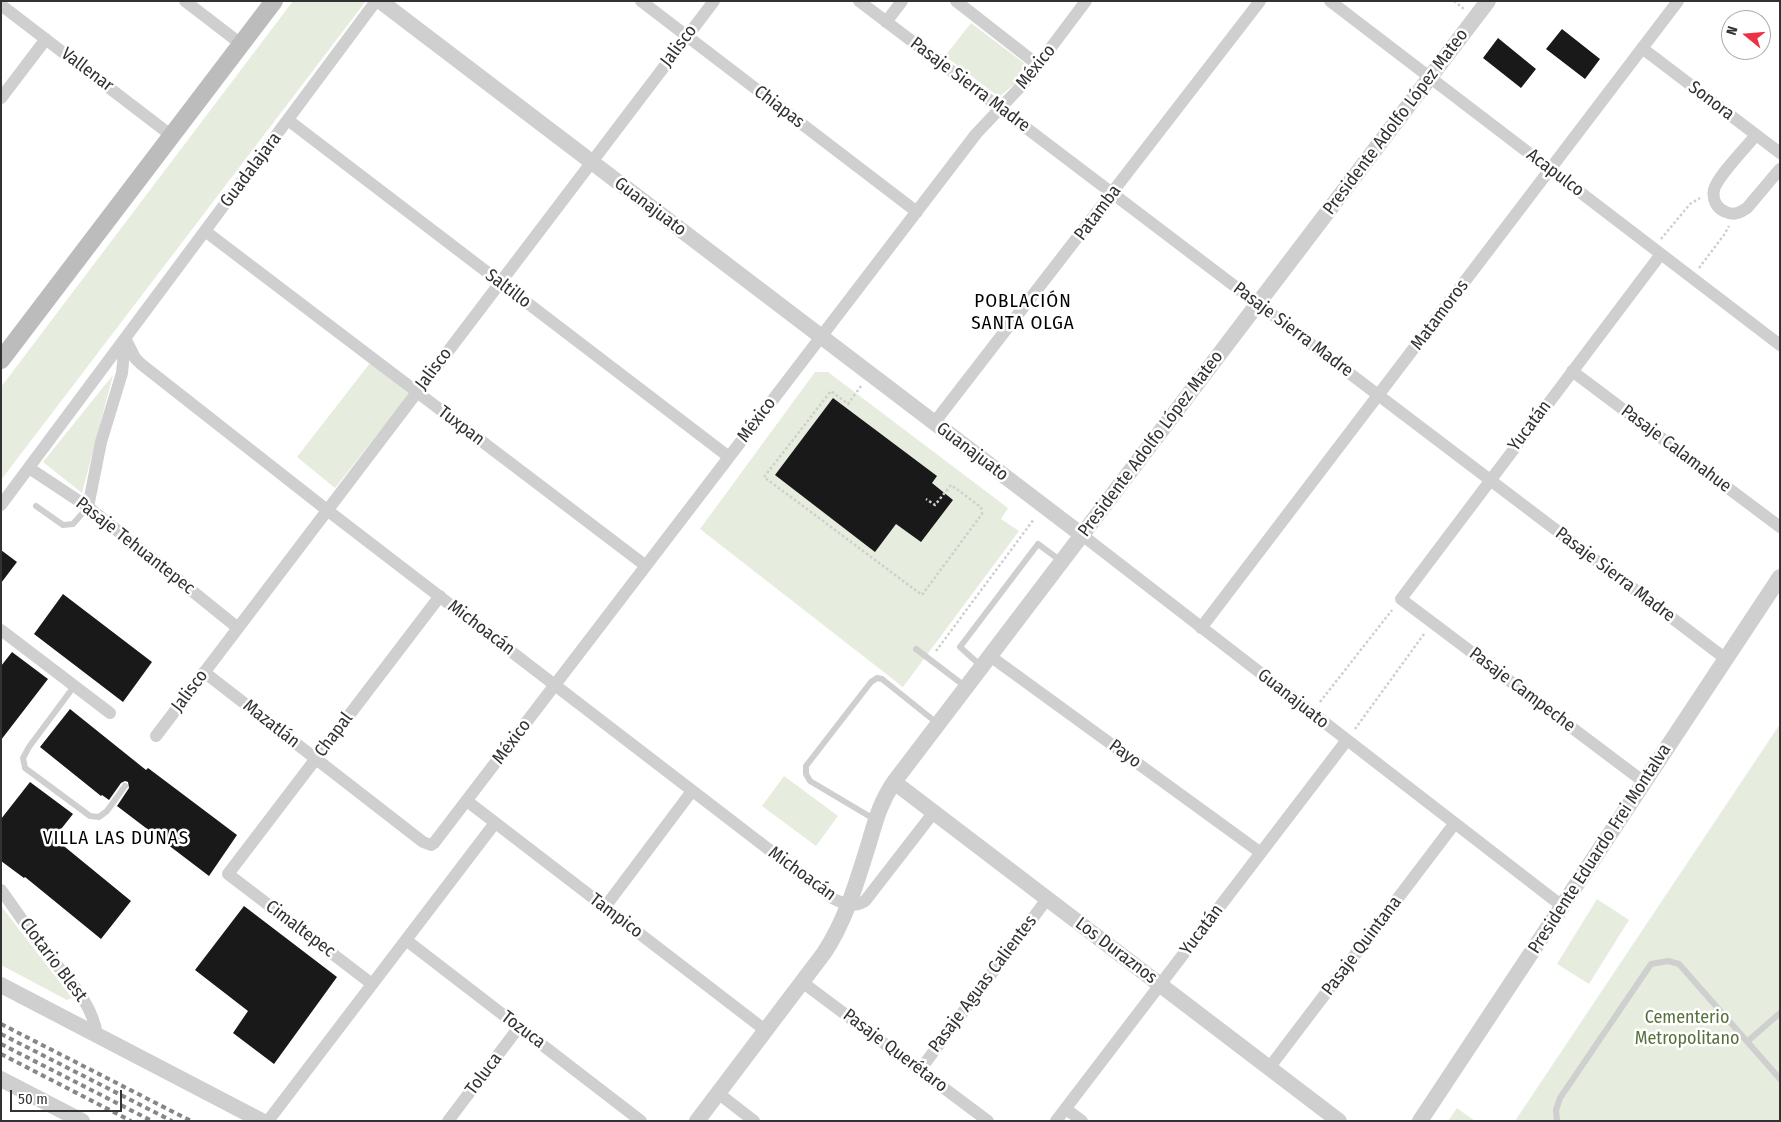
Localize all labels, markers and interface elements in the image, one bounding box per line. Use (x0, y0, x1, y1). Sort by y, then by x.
north arrow (1721, 10, 1771, 60)
street label: Jalisco (656, 21, 702, 71)
text: N (1723, 24, 1741, 37)
street label: Presidente Adolfo López Mateo (1319, 25, 1473, 219)
street label: Pasaje Sierra Madre (906, 33, 1034, 137)
street label: México (1012, 40, 1060, 94)
street label: Vallenar (57, 43, 117, 97)
street label: Sonora (1684, 77, 1738, 125)
street label: Chiapas (749, 81, 809, 133)
street label: Guadalajara (216, 128, 286, 212)
street label: Acapulco (1522, 144, 1588, 202)
street label: Guanajuato (610, 173, 690, 241)
street label: Patamba (1070, 181, 1126, 245)
street label: Saltillo (481, 265, 535, 313)
street label: Matamoros (1407, 276, 1473, 354)
street label: Pasaje Sierra Madre (1229, 278, 1357, 382)
district label: POBLACIÓN SANTA OLGA (970, 291, 1076, 335)
street label: Jalisco (411, 344, 457, 394)
street label: Presidente Adolfo López Mateo (1074, 347, 1228, 541)
street label: México (733, 393, 781, 447)
street label: Yucatán (1504, 396, 1556, 456)
street label: Pasaje Calamahue (1617, 400, 1735, 498)
street label: Tuxpan (433, 402, 489, 450)
street label: Guanajuato (932, 418, 1012, 486)
street label: Pasaje Tehuantepec (71, 493, 199, 599)
street label: Pasaje Sierra Madre (1551, 523, 1679, 627)
street label: Michoacán (443, 596, 519, 660)
street label: Pasaje Campeche (1465, 643, 1579, 737)
street label: Guanajuato (1253, 664, 1333, 734)
street label: Jalisco (167, 666, 213, 716)
street label: Mazatlán (238, 695, 304, 753)
street label: Chapal (310, 709, 358, 761)
street label: México (488, 715, 536, 769)
street label: Payo (1105, 735, 1145, 773)
street label: Presidente Eduardo Frei Montalva (1524, 740, 1676, 958)
district label: VILLA LAS DUNAS (41, 828, 191, 850)
street label: Michoacán (764, 842, 840, 906)
street label: Tampico (585, 889, 647, 943)
street label: Pasaje Quintana (1318, 892, 1406, 1000)
street label: Cimaltepec (261, 896, 339, 962)
street label: Yucatán (1176, 900, 1228, 960)
street label: Pasaje Aguas Calientes (924, 911, 1042, 1057)
street label: Los Duraznos (1071, 913, 1161, 989)
street label: Clotario Blest (15, 914, 91, 1006)
street label: Pasaje Querétaro (839, 1005, 951, 1097)
street label: Tozuca (497, 1007, 549, 1053)
park label: Cementerio Metropolitano (1635, 1007, 1739, 1050)
street label: Toluca (461, 1049, 507, 1099)
scale bar (12, 1080, 125, 1112)
text: 50 m (18, 1090, 48, 1108)

